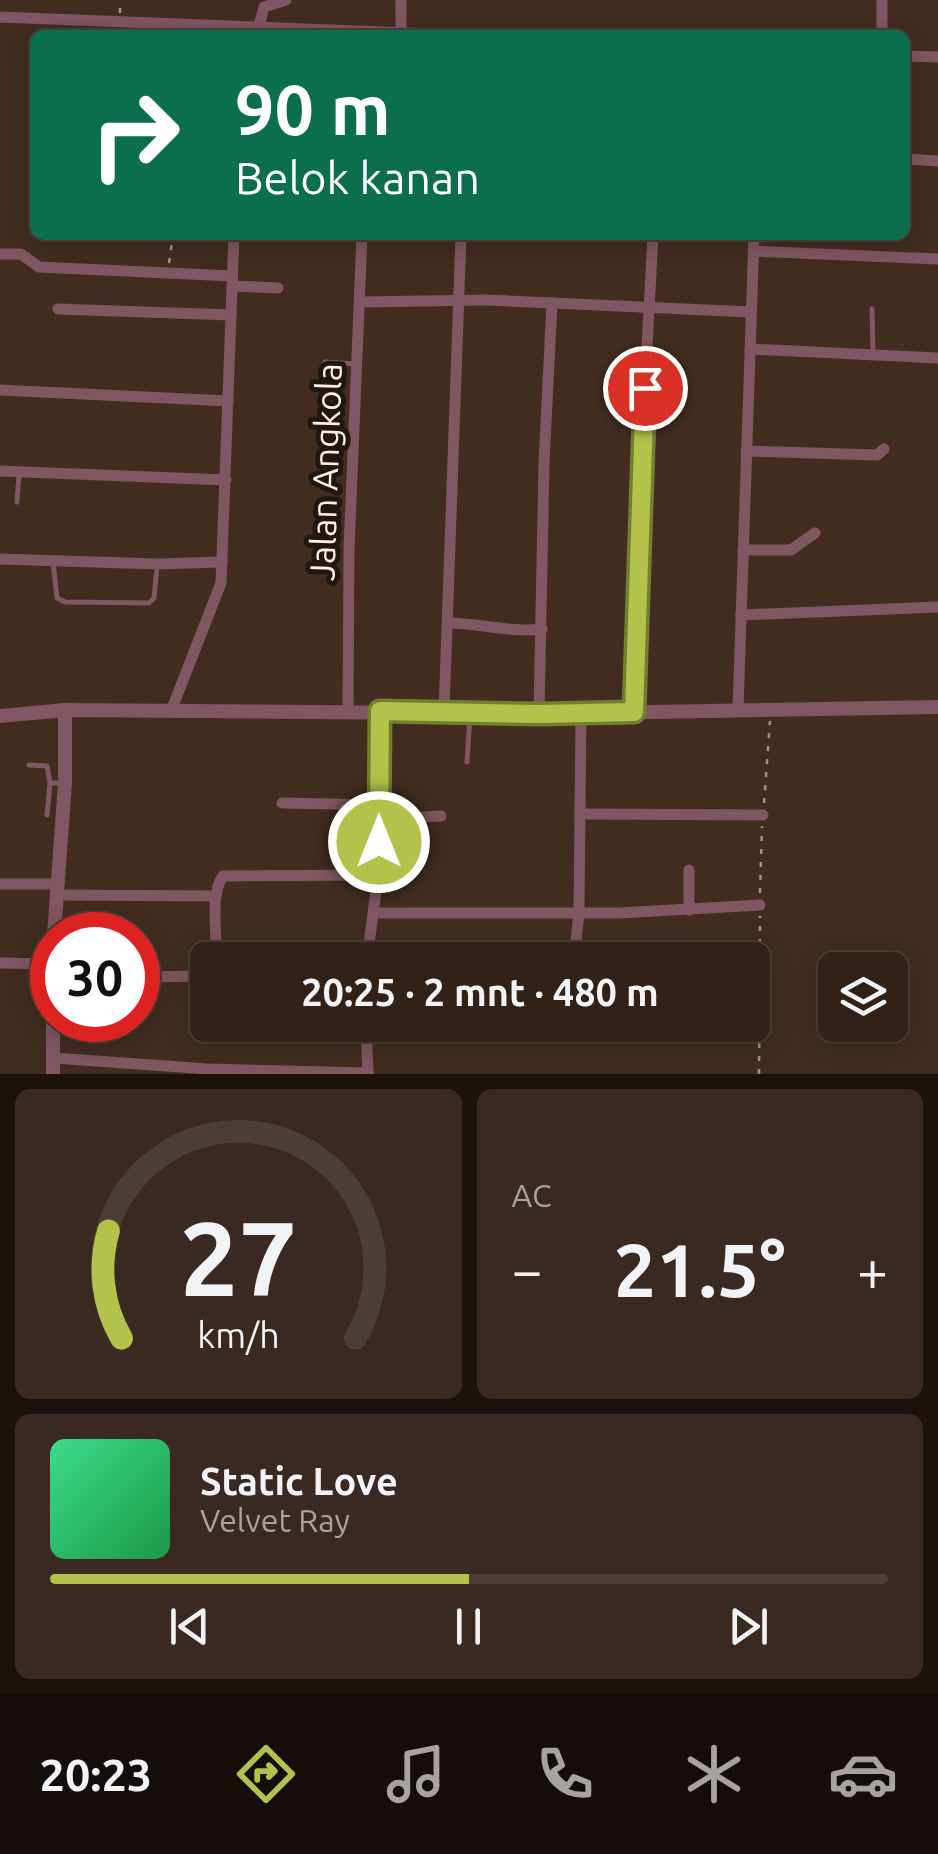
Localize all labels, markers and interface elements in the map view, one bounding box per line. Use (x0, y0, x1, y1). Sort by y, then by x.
icon: right (70, 70, 200, 200)
text: 90 m (235, 70, 391, 148)
text: Belok kanan (235, 152, 480, 203)
pin (603, 346, 688, 431)
icon: arrive (618, 361, 673, 416)
street label: Jalan Angkola (301, 362, 349, 582)
position arrow (327, 790, 431, 894)
speed limit sign: 30 (30, 912, 160, 1042)
map controls (818, 952, 908, 1042)
button: layers (818, 952, 908, 1042)
text: 20:25 · 2 mnt · 480 m (301, 971, 659, 1013)
text: AC (512, 1177, 552, 1213)
text: 27 (180, 1199, 297, 1316)
text: 21.5° (614, 1227, 786, 1311)
text: − (512, 1239, 543, 1300)
text: + (857, 1239, 888, 1300)
text: km/h (197, 1315, 280, 1355)
text: Static Love (200, 1460, 398, 1502)
text: Velvet Ray (200, 1502, 350, 1538)
icon: previous (162, 1599, 217, 1654)
icon: pause (441, 1599, 496, 1654)
icon: next (721, 1599, 776, 1654)
icon: directions (231, 1739, 301, 1809)
icon: music (381, 1739, 451, 1809)
icon: phone (530, 1739, 600, 1809)
icon: climate (679, 1739, 749, 1809)
icon: car (828, 1739, 898, 1809)
text: 20:23 (40, 1749, 152, 1800)

